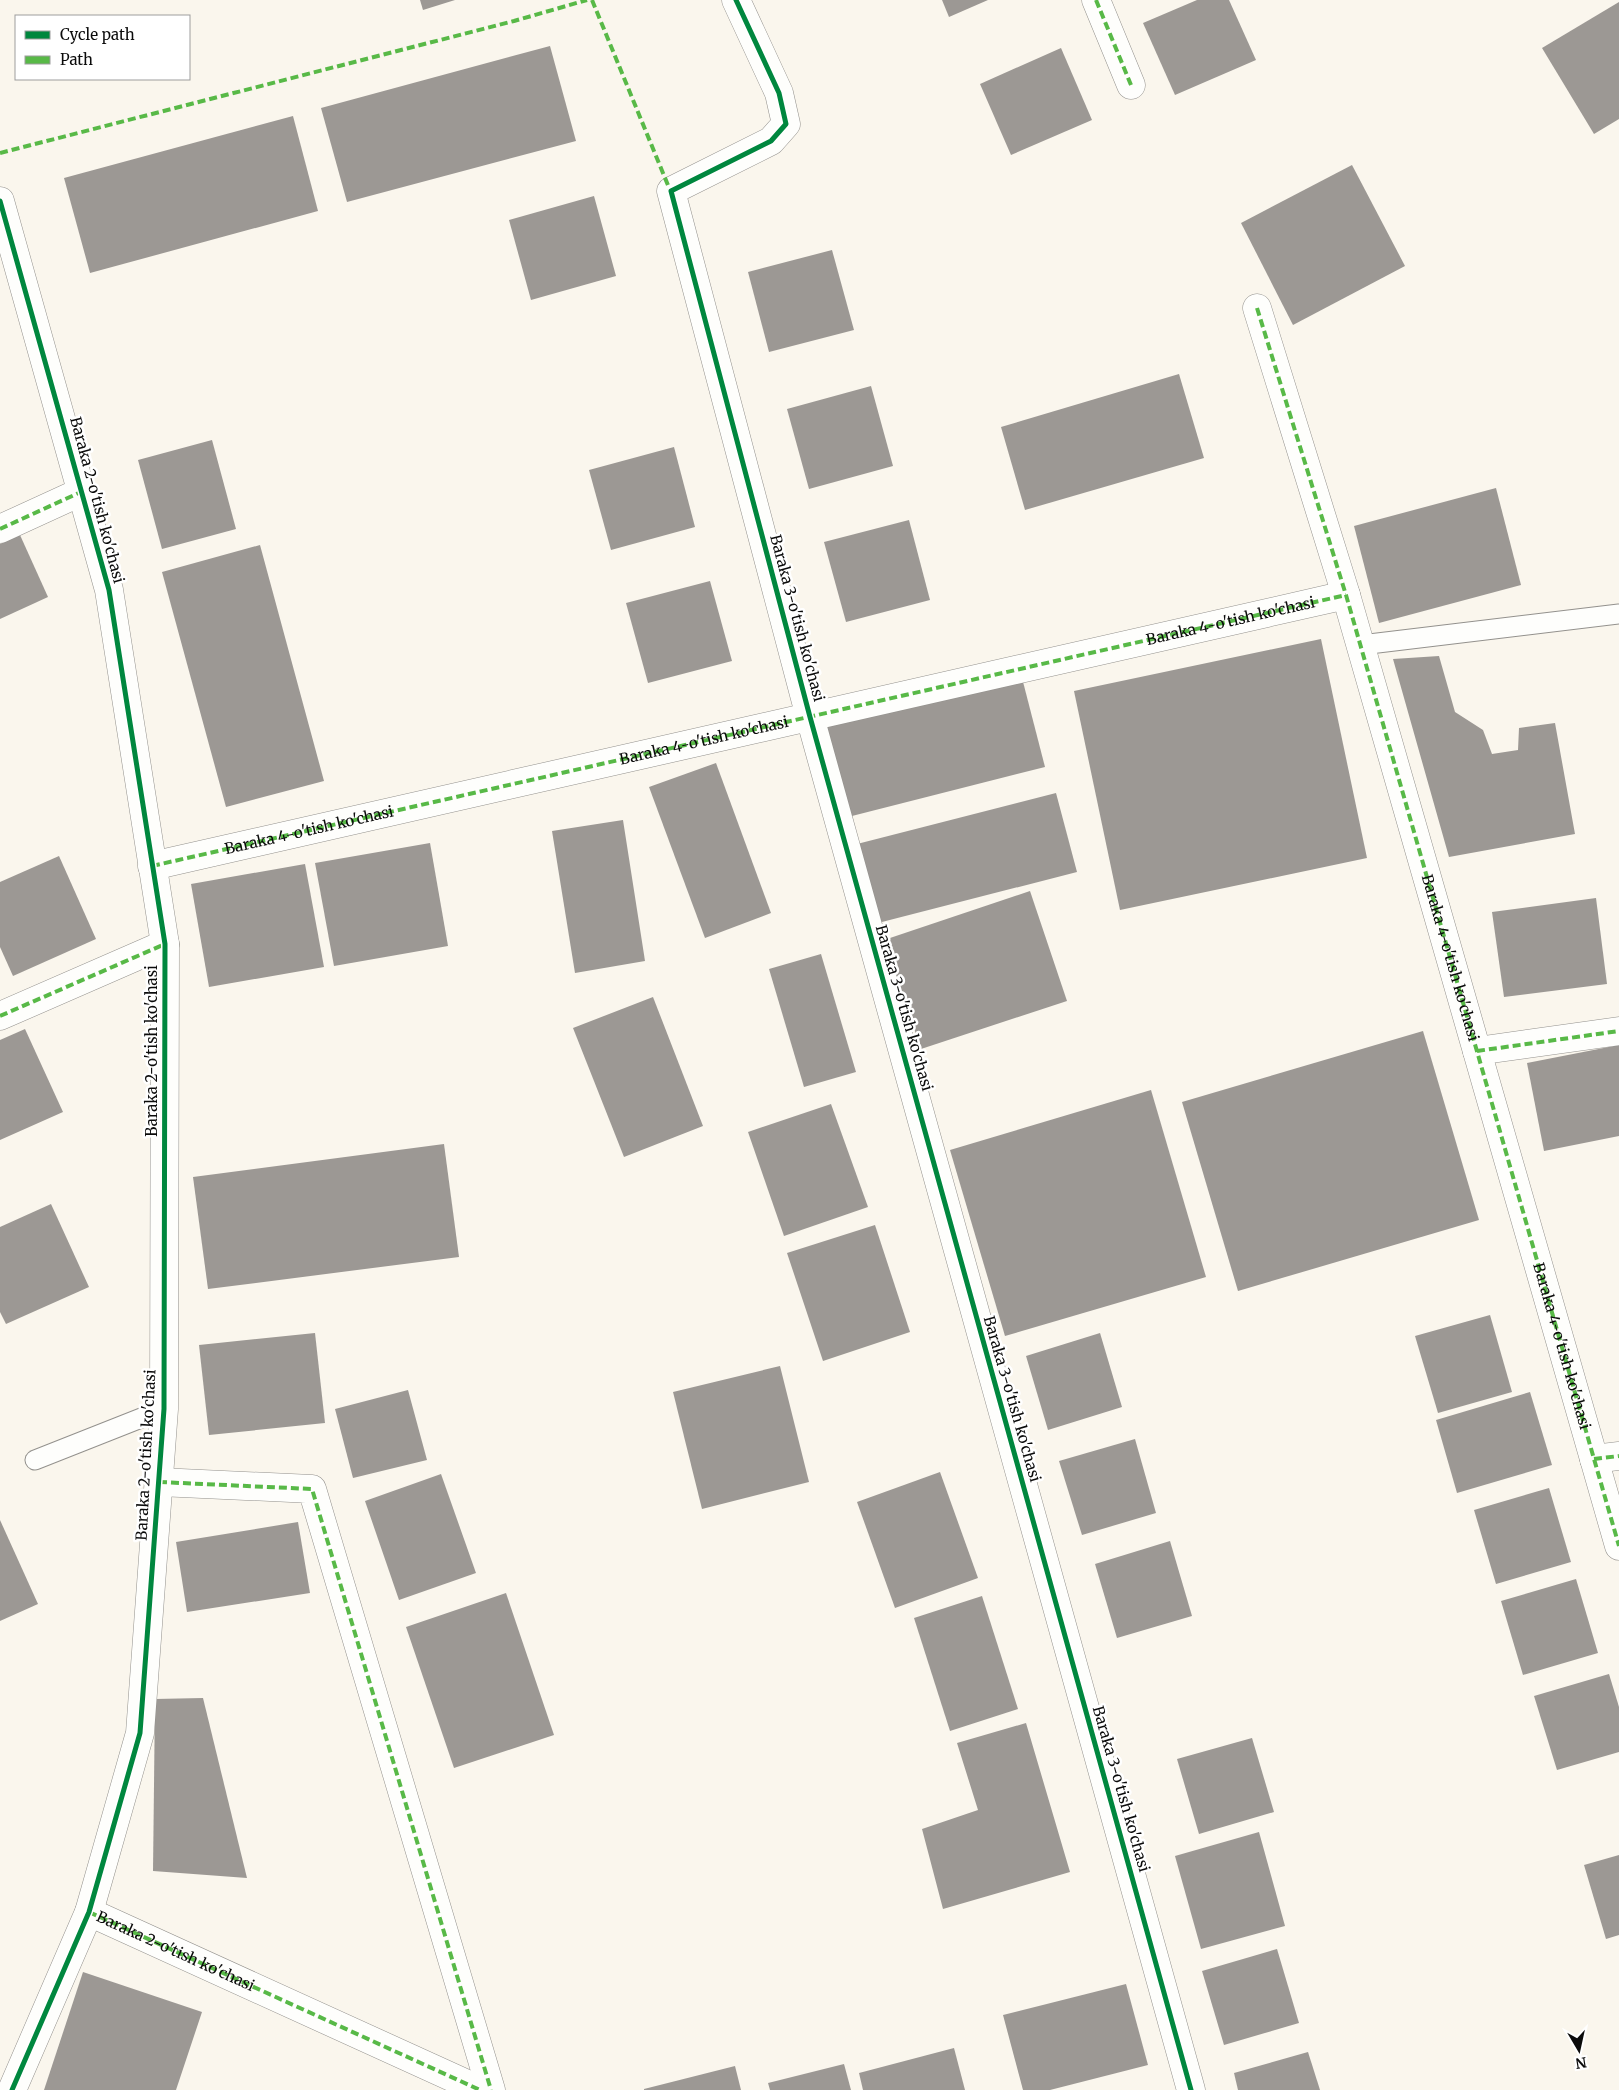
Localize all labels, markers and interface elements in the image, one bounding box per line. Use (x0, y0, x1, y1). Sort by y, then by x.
legend (15, 15, 190, 80)
text: Cycle path (60, 25, 135, 44)
text: Path (60, 50, 93, 69)
street label: Baraka 2-o'tish ko'chasi (66, 415, 129, 585)
street label: Baraka 3-o'tish ko'chasi (766, 532, 829, 703)
street label: Baraka 4-o'tish ko'chasi (1144, 592, 1317, 649)
street label: Baraka 4-o'tish ko'chasi (618, 712, 790, 769)
street label: Baraka 4-o'tish ko'chasi (223, 801, 395, 858)
street label: Baraka 4-o'tish ko'chasi (1418, 872, 1484, 1043)
street label: Baraka 3-o'tish ko'chasi (872, 923, 937, 1093)
street label: Baraka 2-o'tish ko'chasi (142, 965, 161, 1137)
street label: Baraka 4-o'tish ko'chasi (1529, 1260, 1595, 1432)
street label: Baraka 3-o'tish ko'chasi (980, 1314, 1045, 1484)
street label: Baraka 2-o'tish ko'chasi (132, 1369, 159, 1541)
street label: Baraka 3-o'tish ko'chasi (1089, 1704, 1154, 1874)
street label: Baraka 2-o'tish ko'chasi (94, 1907, 258, 1995)
north arrow (1554, 2025, 1604, 2075)
text: N (1574, 2053, 1588, 2073)

